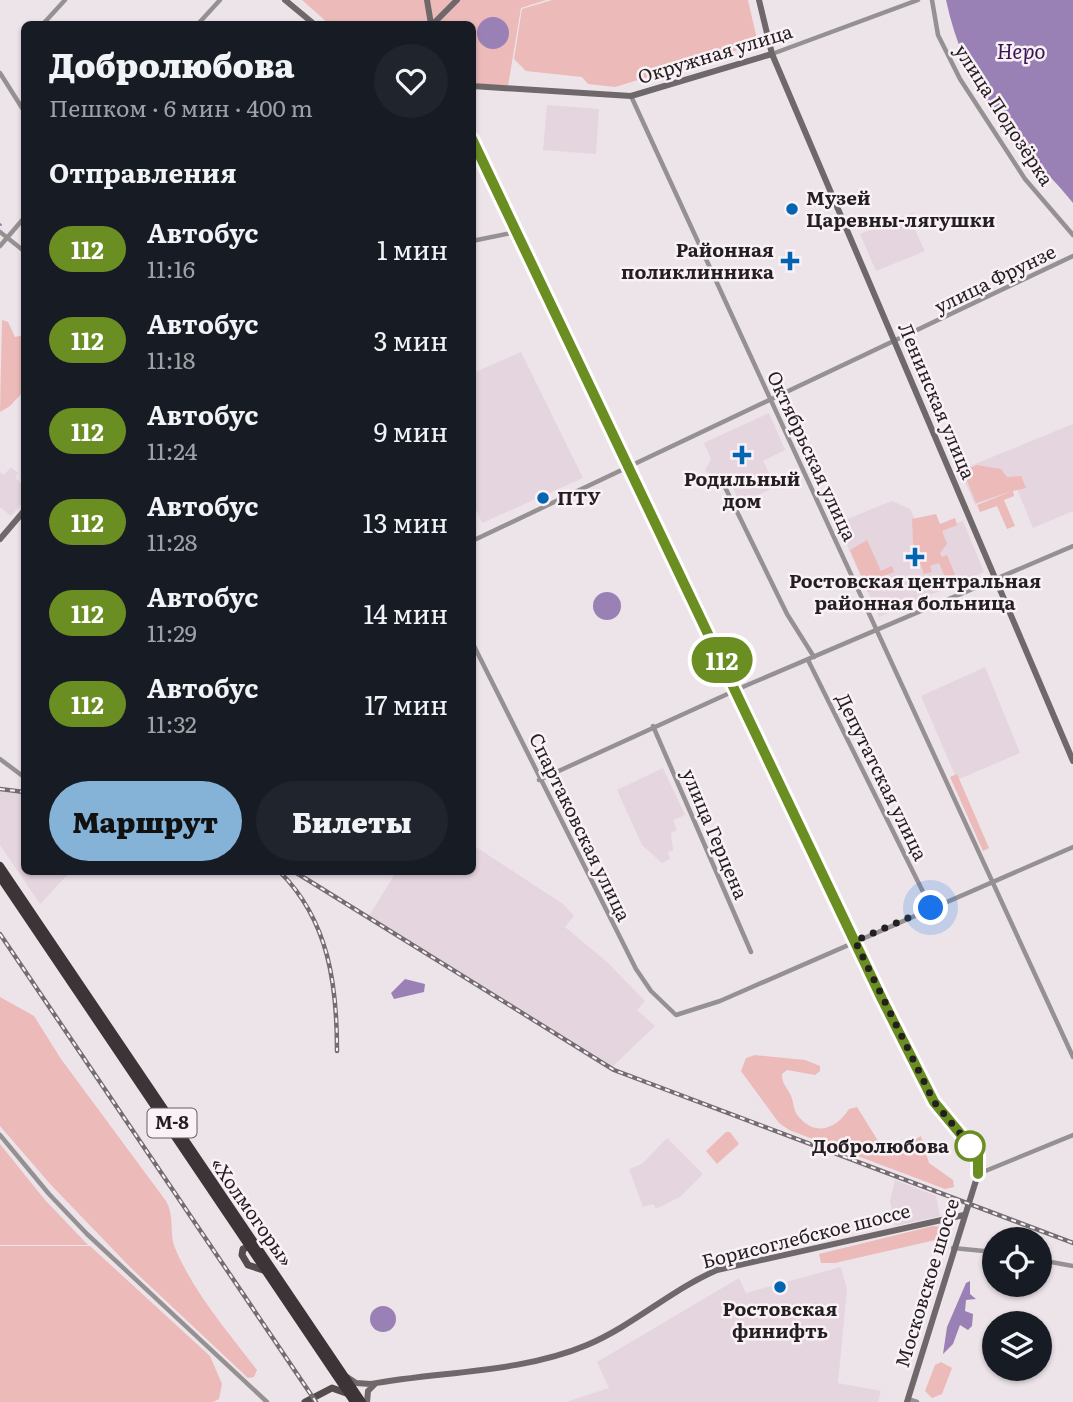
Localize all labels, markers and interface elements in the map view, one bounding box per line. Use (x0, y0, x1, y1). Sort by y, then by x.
street label: Окружная улица (634, 16, 796, 90)
water label: Неро (996, 34, 1046, 65)
street label: улица Подозёрка (948, 38, 1062, 192)
text: Добролюбова (49, 39, 294, 88)
button: heart (374, 44, 448, 118)
text: Пешком · 6 мин · 400 m (49, 90, 313, 124)
text: Отправления (49, 152, 237, 191)
place label: Музей Царевны-лягушки (806, 183, 995, 233)
marker: Музей Царевны-лягушки (784, 201, 800, 217)
text: Автобус (147, 212, 258, 251)
text: 1 мин (377, 229, 448, 268)
text: 112 (71, 231, 104, 266)
place label: Районная поликлинника (621, 235, 774, 285)
street label: улица Фрунзе (929, 237, 1060, 320)
text: 11:16 (147, 251, 195, 285)
marker: Районная поликлинника (780, 251, 800, 271)
text: Автобус (147, 303, 258, 342)
street label: Ленинская улица (892, 318, 984, 484)
text: 3 мин (373, 320, 448, 359)
text: 112 (71, 322, 104, 357)
text: 11:18 (147, 342, 195, 376)
street label: Октябрьская улица (761, 366, 865, 546)
text: Автобус (147, 394, 258, 433)
text: 9 мин (374, 411, 448, 450)
text: 112 (71, 413, 104, 448)
text: 11:24 (147, 433, 198, 467)
marker: Родильный дом (732, 445, 752, 465)
place label: Родильный дом (684, 464, 800, 514)
place label: ПТУ (557, 483, 601, 511)
text: Автобус (147, 485, 258, 524)
marker: ПТУ (535, 490, 551, 506)
text: 13 мин (363, 502, 448, 541)
text: 112 (71, 504, 104, 539)
text: 11:28 (147, 524, 198, 558)
marker: Ростовская центральная районная больница (905, 547, 925, 567)
place label: Ростовская центральная районная больница (789, 566, 1041, 616)
text: Автобус (147, 576, 258, 615)
text: 14 мин (364, 593, 448, 632)
text: 112 (71, 595, 104, 630)
text: 11:29 (147, 615, 197, 649)
line badge: 112 (682, 637, 762, 683)
text: 112 (706, 642, 738, 677)
text: Автобус (147, 667, 258, 706)
text: 17 мин (364, 684, 448, 723)
text: 112 (71, 686, 104, 721)
street label: Депутатская улица (830, 688, 936, 866)
text: 11:32 (147, 706, 197, 740)
street label: Спартаковская улица (523, 727, 639, 926)
street label: улица Герцена (676, 764, 756, 904)
button: Маршрут (49, 781, 242, 861)
button: Билеты (256, 781, 448, 861)
your location (913, 890, 948, 925)
road number: М-8 (148, 1108, 196, 1138)
place label: Добролюбова (812, 1131, 949, 1159)
marker: Добролюбова (955, 1131, 985, 1161)
street label: «Холмогоры» (205, 1151, 301, 1272)
street label: Московское шоссе (887, 1194, 965, 1371)
street label: Борисоглебское шоссе (699, 1196, 913, 1274)
map controls (982, 1227, 1052, 1381)
button: locate (982, 1227, 1052, 1297)
marker: Ростовская финифть (772, 1279, 788, 1295)
place label: Ростовская финифть (723, 1294, 837, 1344)
button: layers (982, 1311, 1052, 1381)

